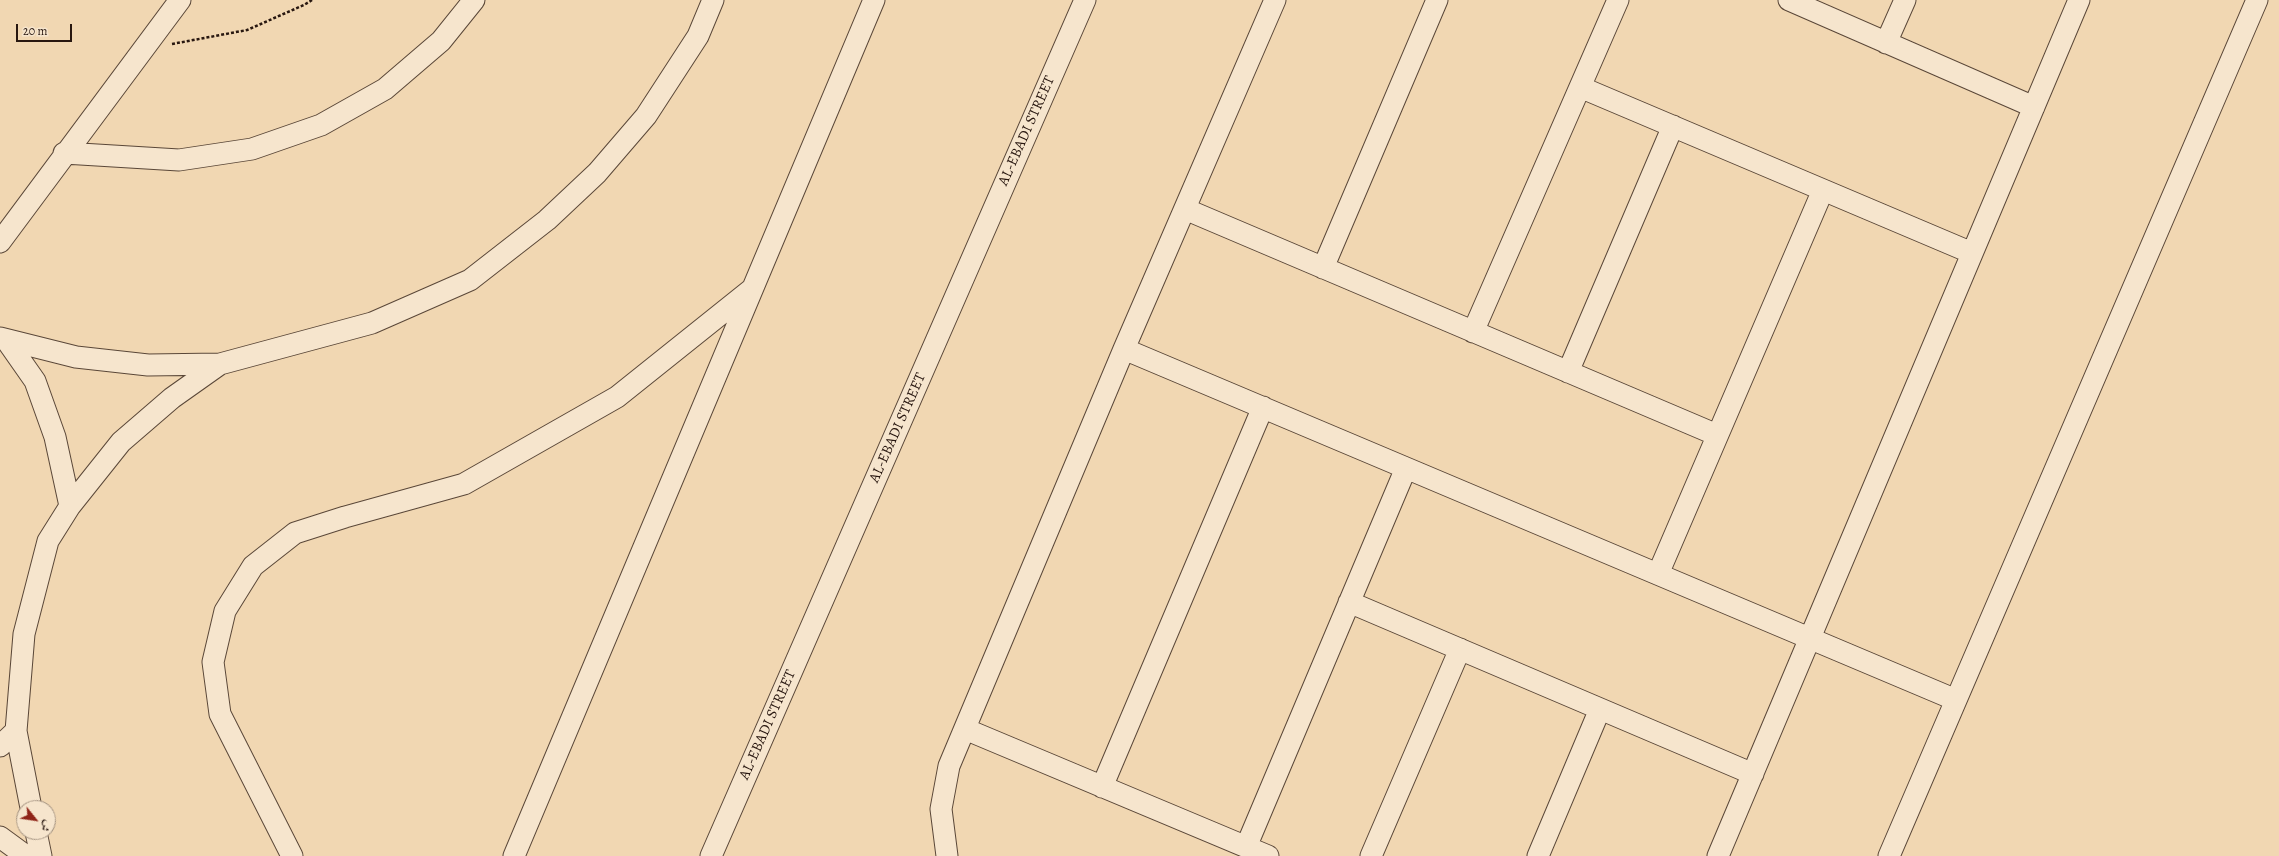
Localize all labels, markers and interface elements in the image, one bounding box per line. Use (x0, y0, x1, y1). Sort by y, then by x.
scale bar (18, 16, 74, 42)
text: 20 m (23, 23, 47, 39)
street label: AL-EBADI STREET (995, 73, 1059, 189)
street label: AL-EBADI STREET (866, 370, 930, 486)
street label: AL-EBADI STREET (736, 667, 800, 783)
north arrow (16, 800, 56, 840)
text: ش (37, 817, 55, 834)

